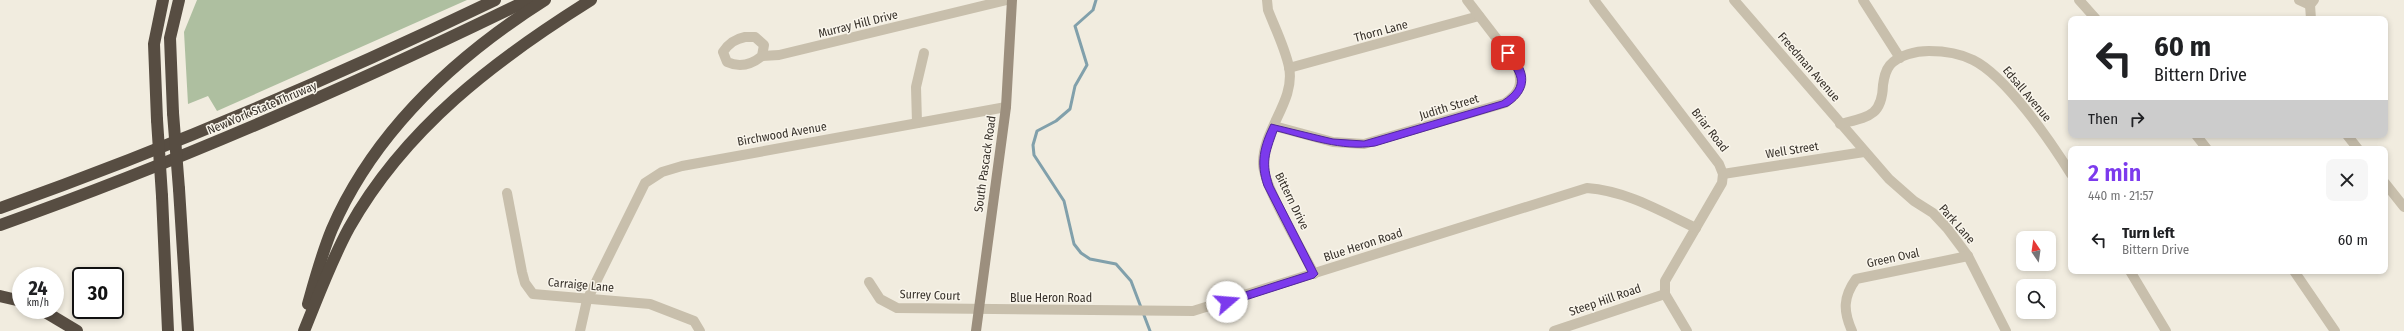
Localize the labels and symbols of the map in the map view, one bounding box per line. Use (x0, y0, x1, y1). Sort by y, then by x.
street label: Murray Hill Drive (817, 7, 899, 41)
street label: Thorn Lane (1353, 17, 1409, 45)
street label: Freedman Avenue (1775, 29, 1843, 105)
pin (1491, 36, 1525, 70)
street label: Edsall Avenue (2000, 64, 2054, 125)
street label: New York State Thruway (205, 78, 319, 137)
street label: Judith Street (1418, 91, 1481, 123)
street label: Briar Road (1689, 105, 1731, 155)
street label: South Pascack Road (971, 115, 999, 213)
street label: Birchwood Avenue (736, 119, 828, 149)
street label: Well Street (1764, 139, 1820, 161)
street label: Bittern Drive (1272, 170, 1312, 232)
street label: Park Lane (1936, 201, 1978, 247)
street label: Blue Heron Road (1322, 226, 1404, 264)
north arrow (2016, 231, 2056, 271)
street label: Green Oval (1865, 246, 1921, 270)
speed limit sign: 30 (72, 267, 124, 319)
street label: Carraige Lane (547, 275, 615, 295)
position arrow (1206, 281, 1248, 323)
street label: Steep Hill Road (1567, 281, 1643, 319)
street label: Surrey Court (899, 287, 961, 303)
street label: Blue Heron Road (1010, 291, 1092, 305)

